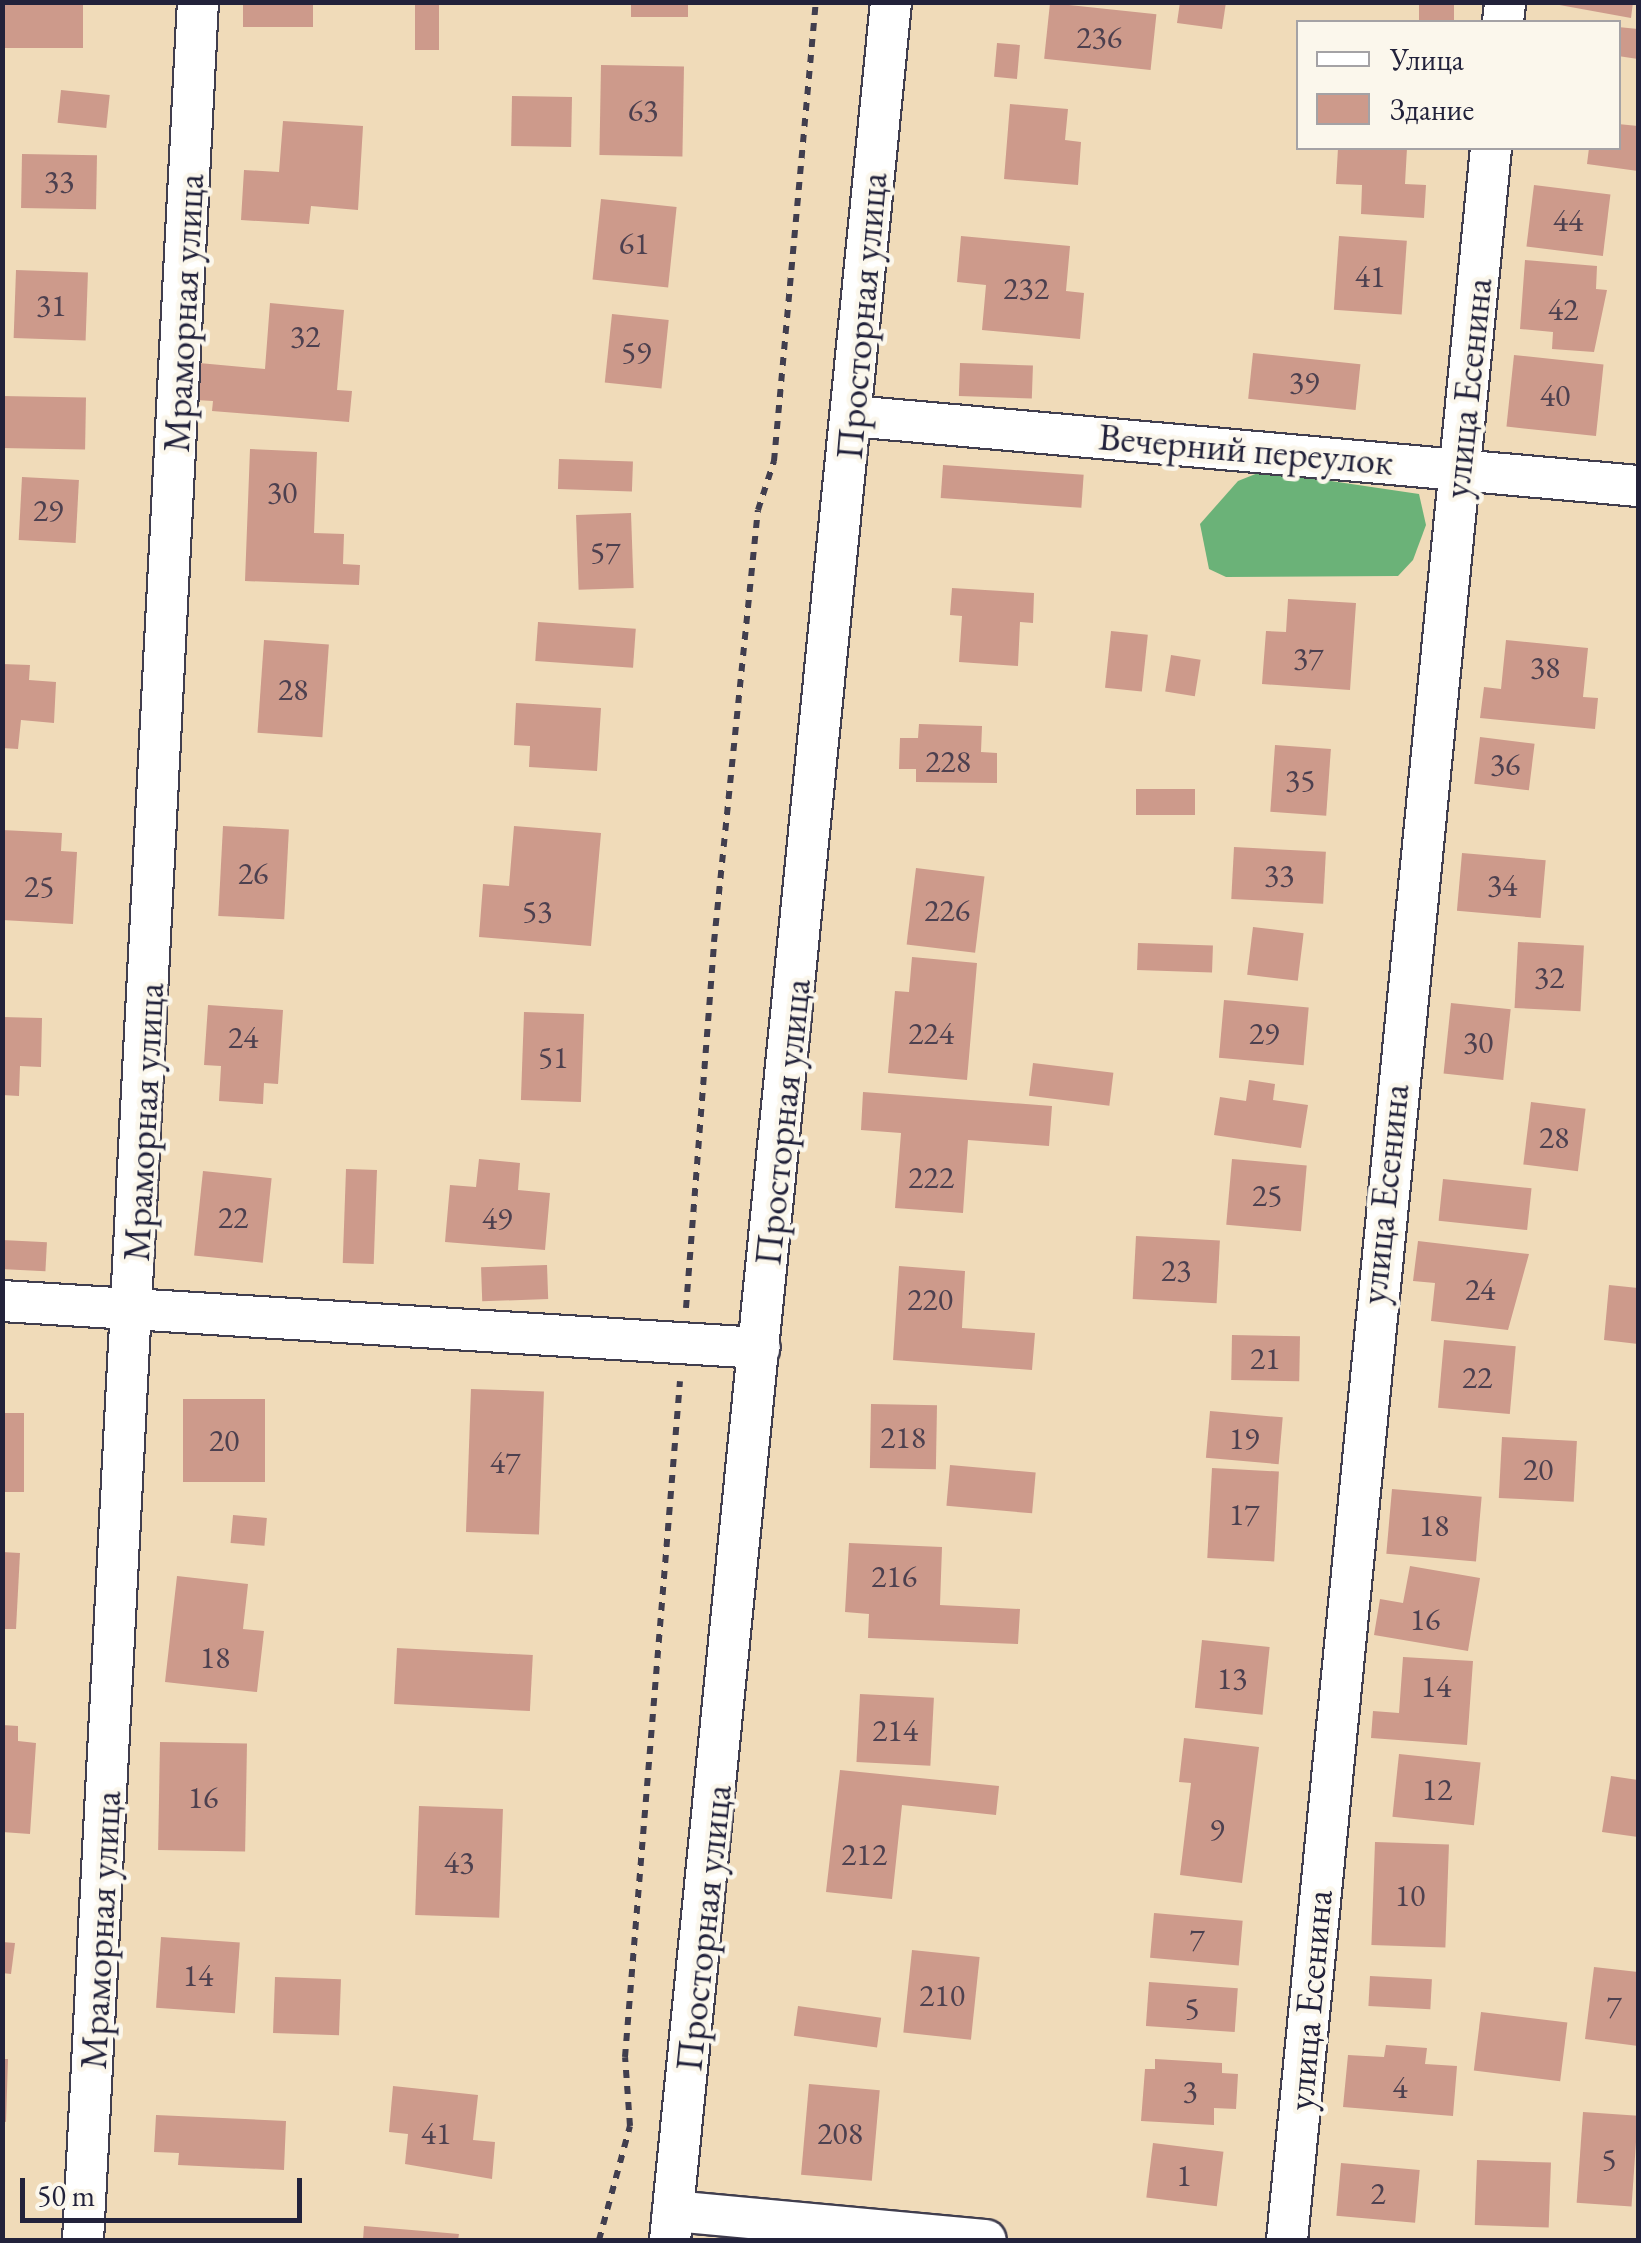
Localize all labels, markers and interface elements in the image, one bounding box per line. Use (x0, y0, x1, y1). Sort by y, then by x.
house number: 236 (1076, 18, 1122, 56)
legend (1296, 20, 1621, 150)
text: Улица (1390, 40, 1464, 79)
text: Здание (1390, 90, 1474, 129)
house number: 63 (628, 91, 658, 129)
house number: 33 (44, 162, 74, 200)
street label: Просторная улица (826, 171, 896, 461)
street label: Мраморная улица (153, 173, 213, 453)
house number: 44 (1553, 201, 1583, 239)
house number: 61 (619, 224, 649, 262)
house number: 41 (1355, 257, 1385, 295)
house number: 232 (1003, 269, 1049, 307)
street label: улица Есенина (1433, 276, 1501, 500)
house number: 31 (36, 286, 66, 324)
house number: 42 (1548, 290, 1578, 328)
house number: 32 (290, 317, 320, 355)
house number: 59 (621, 333, 651, 371)
house number: 39 (1289, 363, 1319, 401)
house number: 40 (1540, 376, 1570, 414)
street label: Вечерний переулок (1097, 413, 1395, 485)
house number: 30 (267, 473, 297, 511)
house number: 29 (33, 491, 63, 529)
house number: 57 (590, 533, 620, 571)
house number: 37 (1293, 639, 1323, 677)
house number: 38 (1530, 648, 1560, 686)
house number: 28 (278, 670, 308, 708)
house number: 228 (925, 742, 971, 780)
house number: 36 (1490, 745, 1520, 783)
house number: 35 (1285, 761, 1315, 799)
house number: 26 (238, 854, 268, 892)
house number: 33 (1264, 856, 1294, 894)
house number: 34 (1487, 866, 1517, 904)
house number: 25 (24, 867, 54, 905)
house number: 226 (924, 891, 970, 929)
house number: 53 (522, 892, 552, 930)
house number: 32 (1534, 958, 1564, 996)
street label: Просторная улица (744, 976, 820, 1268)
street label: Мраморная улица (113, 982, 173, 1262)
house number: 224 (908, 1014, 954, 1052)
house number: 29 (1249, 1014, 1279, 1052)
house number: 24 (228, 1018, 258, 1056)
house number: 30 (1463, 1023, 1493, 1061)
house number: 51 (538, 1038, 568, 1076)
street label: улица Есенина (1350, 1082, 1418, 1306)
house number: 28 (1539, 1118, 1569, 1156)
house number: 222 (908, 1158, 954, 1196)
house number: 25 (1252, 1176, 1282, 1214)
house number: 22 (218, 1198, 248, 1236)
house number: 49 (482, 1199, 512, 1237)
house number: 23 (1161, 1251, 1191, 1289)
house number: 24 (1465, 1270, 1495, 1308)
house number: 220 (907, 1280, 953, 1318)
house number: 21 (1250, 1339, 1280, 1377)
house number: 22 (1462, 1358, 1492, 1396)
house number: 218 (880, 1418, 926, 1456)
house number: 19 (1229, 1419, 1259, 1457)
house number: 20 (209, 1421, 239, 1459)
house number: 47 (490, 1443, 520, 1481)
house number: 20 (1523, 1450, 1553, 1488)
house number: 17 (1229, 1495, 1259, 1533)
house number: 18 (1419, 1506, 1449, 1544)
house number: 216 (871, 1557, 917, 1595)
house number: 16 (1410, 1600, 1440, 1638)
house number: 18 (200, 1638, 230, 1676)
house number: 13 (1217, 1659, 1247, 1697)
house number: 14 (1421, 1667, 1451, 1705)
house number: 214 (872, 1711, 918, 1749)
house number: 12 (1422, 1770, 1452, 1808)
house number: 16 (188, 1778, 218, 1816)
street label: Просторная улица (665, 1782, 741, 2074)
street label: Мраморная улица (70, 1790, 130, 2070)
house number: 9 (1209, 1810, 1225, 1848)
house number: 212 (841, 1835, 887, 1873)
house number: 43 (444, 1843, 474, 1881)
house number: 10 (1395, 1876, 1425, 1914)
street label: улица Есенина (1277, 1888, 1341, 2112)
house number: 7 (1189, 1920, 1205, 1958)
house number: 14 (183, 1956, 213, 1994)
house number: 210 (919, 1976, 965, 2014)
house number: 7 (1606, 1987, 1622, 2025)
house number: 5 (1184, 1989, 1200, 2027)
house number: 4 (1392, 2068, 1408, 2106)
house number: 3 (1182, 2072, 1198, 2110)
house number: 41 (421, 2114, 451, 2152)
house number: 208 (817, 2114, 863, 2152)
house number: 5 (1601, 2140, 1617, 2178)
house number: 1 (1176, 2156, 1192, 2194)
scale bar (25, 2158, 308, 2220)
house number: 2 (1370, 2174, 1386, 2212)
text: 50 m (37, 2176, 95, 2215)

